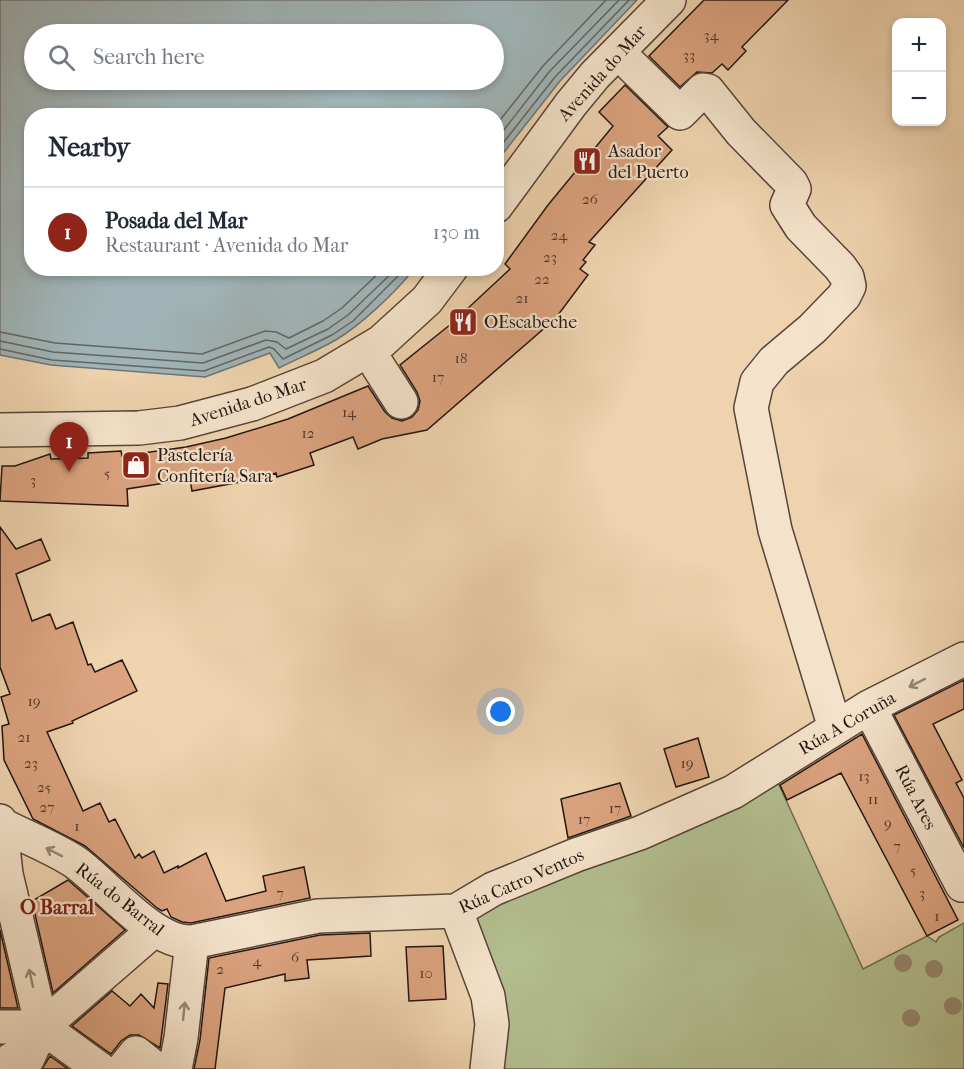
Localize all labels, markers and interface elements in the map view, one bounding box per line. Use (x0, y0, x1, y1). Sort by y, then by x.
map controls (892, 18, 946, 126)
button: + (892, 18, 946, 72)
street label: Avenida do Mar (553, 21, 651, 126)
search box (24, 24, 504, 90)
house number: 34 (703, 26, 720, 44)
icon: search (45, 41, 78, 74)
text: Search here (93, 44, 205, 70)
house number: 33 (683, 46, 695, 64)
button: − (892, 72, 946, 126)
text: Nearby (48, 132, 130, 163)
place label: Asador del Puerto (607, 141, 689, 183)
restaurant icon: Asador del Puerto (571, 145, 603, 177)
house number: 26 (582, 190, 599, 208)
text: Posada del Mar (105, 208, 247, 234)
text: 1 (64, 221, 71, 244)
text: 130 m (433, 221, 480, 244)
house number: 24 (551, 226, 568, 244)
text: Restaurant · Avenida do Mar (105, 234, 348, 257)
house number: 23 (543, 248, 557, 266)
house number: 22 (534, 270, 550, 288)
house number: 21 (515, 289, 529, 307)
restaurant icon: OEscabeche (447, 306, 479, 338)
place label: OEscabeche (484, 312, 577, 333)
house number: 18 (455, 349, 467, 367)
house number: 17 (432, 368, 444, 386)
street label: Avenida do Mar (186, 374, 310, 432)
house number: 14 (342, 403, 357, 421)
pin: 1 (50, 422, 88, 472)
house number: 12 (301, 424, 315, 442)
place label: Pastelería Confitería Sara (157, 445, 273, 487)
shop icon: Pastelería Confitería Sara (120, 449, 152, 481)
house number: 5 (104, 464, 110, 482)
house number: 3 (30, 471, 36, 489)
one-way arrow (908, 678, 926, 689)
street label: Rúa A Coruña (795, 687, 900, 760)
house number: 19 (27, 692, 41, 710)
your location (486, 697, 515, 726)
house number: 21 (17, 728, 31, 746)
house number: 23 (24, 754, 38, 772)
house number: 19 (680, 754, 694, 772)
street label: Rúa Ares (890, 761, 941, 833)
house number: 13 (858, 767, 870, 785)
house number: 25 (37, 778, 51, 796)
house number: 11 (868, 790, 878, 808)
house number: 27 (40, 798, 54, 816)
house number: 17 (609, 799, 621, 817)
house number: 17 (578, 810, 590, 828)
house number: 9 (884, 814, 892, 832)
house number: 1 (74, 817, 80, 835)
house number: 7 (893, 837, 901, 855)
street label: Rúa Catro Ventos (455, 844, 587, 918)
one-way arrow (46, 846, 64, 857)
street label: Rúa do Barral (71, 858, 168, 940)
house number: 5 (910, 861, 916, 879)
house number: 7 (276, 884, 284, 902)
house number: 3 (919, 884, 925, 902)
district label: O Barral (20, 896, 95, 919)
house number: 1 (934, 907, 940, 925)
house number: 6 (291, 948, 300, 966)
house number: 4 (253, 952, 263, 970)
house number: 2 (216, 960, 224, 978)
house number: 10 (419, 964, 433, 982)
one-way arrow (25, 968, 36, 988)
one-way arrow (179, 1002, 190, 1022)

